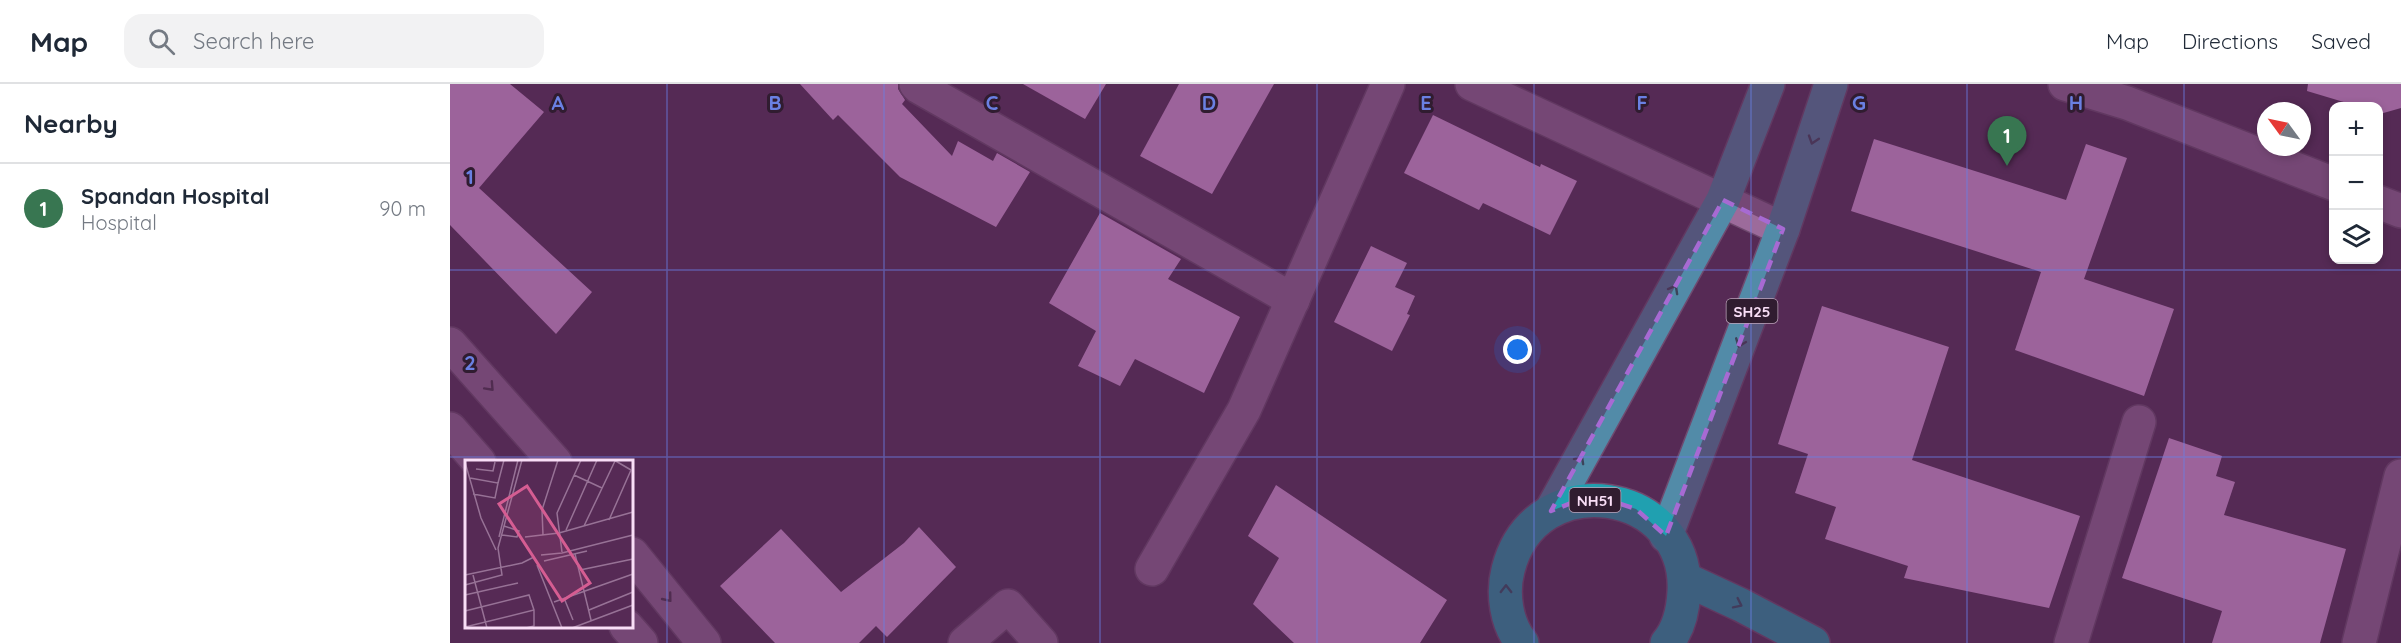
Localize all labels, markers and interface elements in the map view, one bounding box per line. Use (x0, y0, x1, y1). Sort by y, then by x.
search box (124, 14, 544, 68)
text: Map (30, 24, 88, 59)
icon: search (145, 25, 178, 58)
text: Search here (193, 27, 315, 55)
text: Map (2106, 28, 2149, 54)
text: Directions (2182, 28, 2278, 54)
text: Saved (2311, 28, 2371, 54)
text: A (552, 90, 565, 115)
text: B (768, 90, 782, 115)
text: C (986, 90, 999, 115)
text: D (1202, 90, 1216, 115)
text: E (1420, 90, 1432, 115)
text: F (1636, 90, 1648, 115)
text: G (1852, 90, 1866, 115)
text: H (2069, 90, 2083, 115)
north arrow (2257, 102, 2311, 156)
map controls (2329, 102, 2383, 264)
button: + (2329, 102, 2383, 156)
text: Nearby (24, 107, 118, 140)
pin: 1 (1988, 116, 2026, 166)
one-way arrow (1807, 134, 1820, 145)
button: − (2329, 156, 2383, 210)
text: 1 (466, 164, 474, 189)
text: Spandan Hospital (81, 182, 270, 210)
text: 1 (40, 196, 47, 221)
text: 90 m (379, 196, 426, 221)
text: Hospital (81, 210, 157, 235)
button: layers (2329, 210, 2383, 264)
one-way arrow (1667, 285, 1678, 295)
road number: SH25 (1726, 299, 1778, 323)
your location (1503, 335, 1532, 364)
one-way arrow (1735, 337, 1747, 348)
text: 2 (464, 350, 476, 375)
one-way arrow (483, 380, 494, 391)
one-way arrow (1573, 455, 1584, 466)
inset map (465, 460, 633, 628)
road number: NH51 (1570, 488, 1620, 512)
one-way arrow (1500, 584, 1512, 593)
one-way arrow (660, 592, 671, 603)
one-way arrow (1731, 596, 1742, 608)

